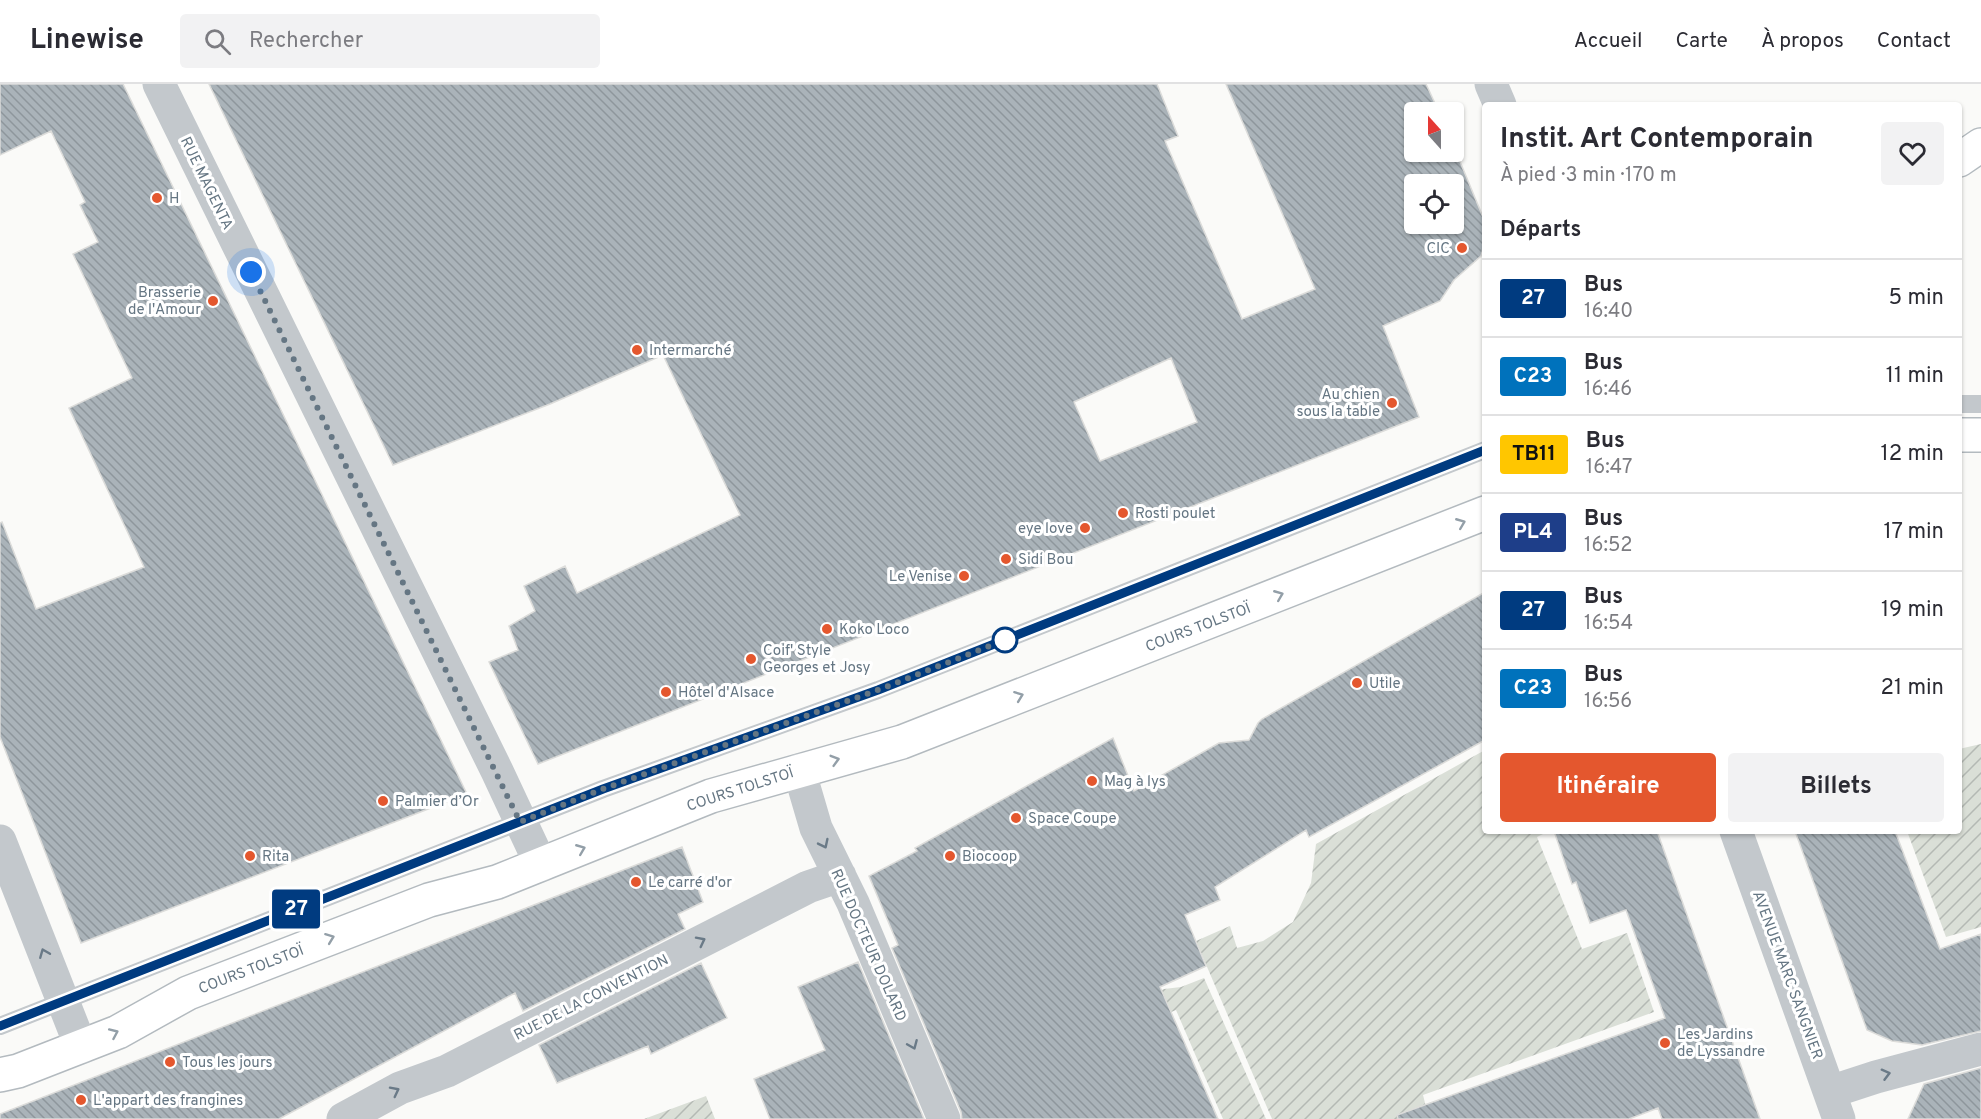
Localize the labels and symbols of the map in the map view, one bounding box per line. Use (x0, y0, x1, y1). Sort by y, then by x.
north arrow (1404, 102, 1464, 162)
street label: RUE MAGENTA (175, 134, 236, 233)
place label: H (169, 190, 180, 209)
marker: H (150, 191, 164, 205)
place label: CIC (1426, 240, 1450, 259)
marker: CIC (1455, 241, 1469, 255)
your location (236, 257, 266, 287)
place label: Brasserie de l'Amour (128, 284, 201, 320)
marker: Brasserie de l'Amour (206, 294, 220, 308)
place label: Intermarché (649, 342, 732, 361)
marker: Intermarché (630, 343, 644, 357)
place label: Au chien sous la table (1297, 386, 1380, 422)
marker: Au chien sous la table (1385, 396, 1399, 410)
place label: Rosti poulet (1135, 505, 1215, 524)
marker: Rosti poulet (1116, 506, 1130, 520)
one-way arrow (1454, 518, 1465, 530)
place label: eye love (1018, 520, 1073, 539)
marker: eye love (1078, 521, 1092, 535)
place label: Sidi Bou (1018, 551, 1073, 570)
marker: Sidi Bou (999, 552, 1013, 566)
place label: Le Venise (889, 568, 952, 587)
marker: Le Venise (957, 569, 971, 583)
one-way arrow (1273, 590, 1284, 602)
street label: COURS TOLSTOÏ (1143, 598, 1255, 657)
place label: Koko Loco (839, 621, 909, 640)
marker: Koko Loco (820, 622, 834, 636)
unlabelled marker (992, 627, 1018, 653)
place label: Coif' Style Georges et Josy (763, 642, 871, 678)
marker: Coif' Style Georges et Josy (744, 652, 758, 666)
place label: Utile (1369, 675, 1401, 694)
marker: Utile (1350, 676, 1364, 690)
place label: Hôtel d'Alsace (678, 684, 774, 703)
marker: Hôtel d'Alsace (659, 685, 673, 699)
one-way arrow (1013, 691, 1024, 703)
one-way arrow (830, 755, 840, 767)
street label: COURS TOLSTOÏ (684, 763, 797, 817)
place label: Mag à lys (1104, 773, 1166, 792)
marker: Mag à lys (1085, 774, 1099, 788)
place label: Palmier d’Or (395, 793, 479, 812)
marker: Palmier d’Or (376, 794, 390, 808)
place label: Space Coupe (1028, 810, 1116, 829)
marker: Space Coupe (1009, 811, 1023, 825)
one-way arrow (816, 837, 828, 848)
one-way arrow (575, 844, 586, 856)
place label: Rita (262, 848, 289, 867)
place label: Biocoop (962, 848, 1017, 867)
marker: Rita (243, 849, 257, 863)
marker: Biocoop (943, 849, 957, 863)
street label: RUE DOCTEUR DOLARD (825, 866, 910, 1025)
place label: Le carré d'or (648, 874, 732, 893)
marker: Le carré d'or (629, 875, 643, 889)
street label: AVENUE MARC SANGNIER (1747, 888, 1826, 1063)
line badge: 27 (269, 890, 323, 928)
one-way arrow (324, 933, 335, 945)
one-way arrow (695, 937, 706, 948)
street label: COURS TOLSTOÏ (196, 940, 308, 999)
one-way arrow (39, 949, 51, 960)
street label: RUE DE LA CONVENTION (511, 951, 672, 1046)
place label: Les Jardins de Lyssandre (1677, 1026, 1765, 1062)
one-way arrow (107, 1028, 118, 1040)
marker: Les Jardins de Lyssandre (1658, 1036, 1672, 1050)
one-way arrow (906, 1039, 918, 1050)
place label: Tous les jours (182, 1054, 273, 1073)
marker: Tous les jours (163, 1055, 177, 1069)
one-way arrow (1880, 1069, 1891, 1081)
one-way arrow (388, 1087, 399, 1099)
place label: L'appart des frangines (93, 1092, 243, 1111)
marker: L'appart des frangines (74, 1093, 88, 1107)

